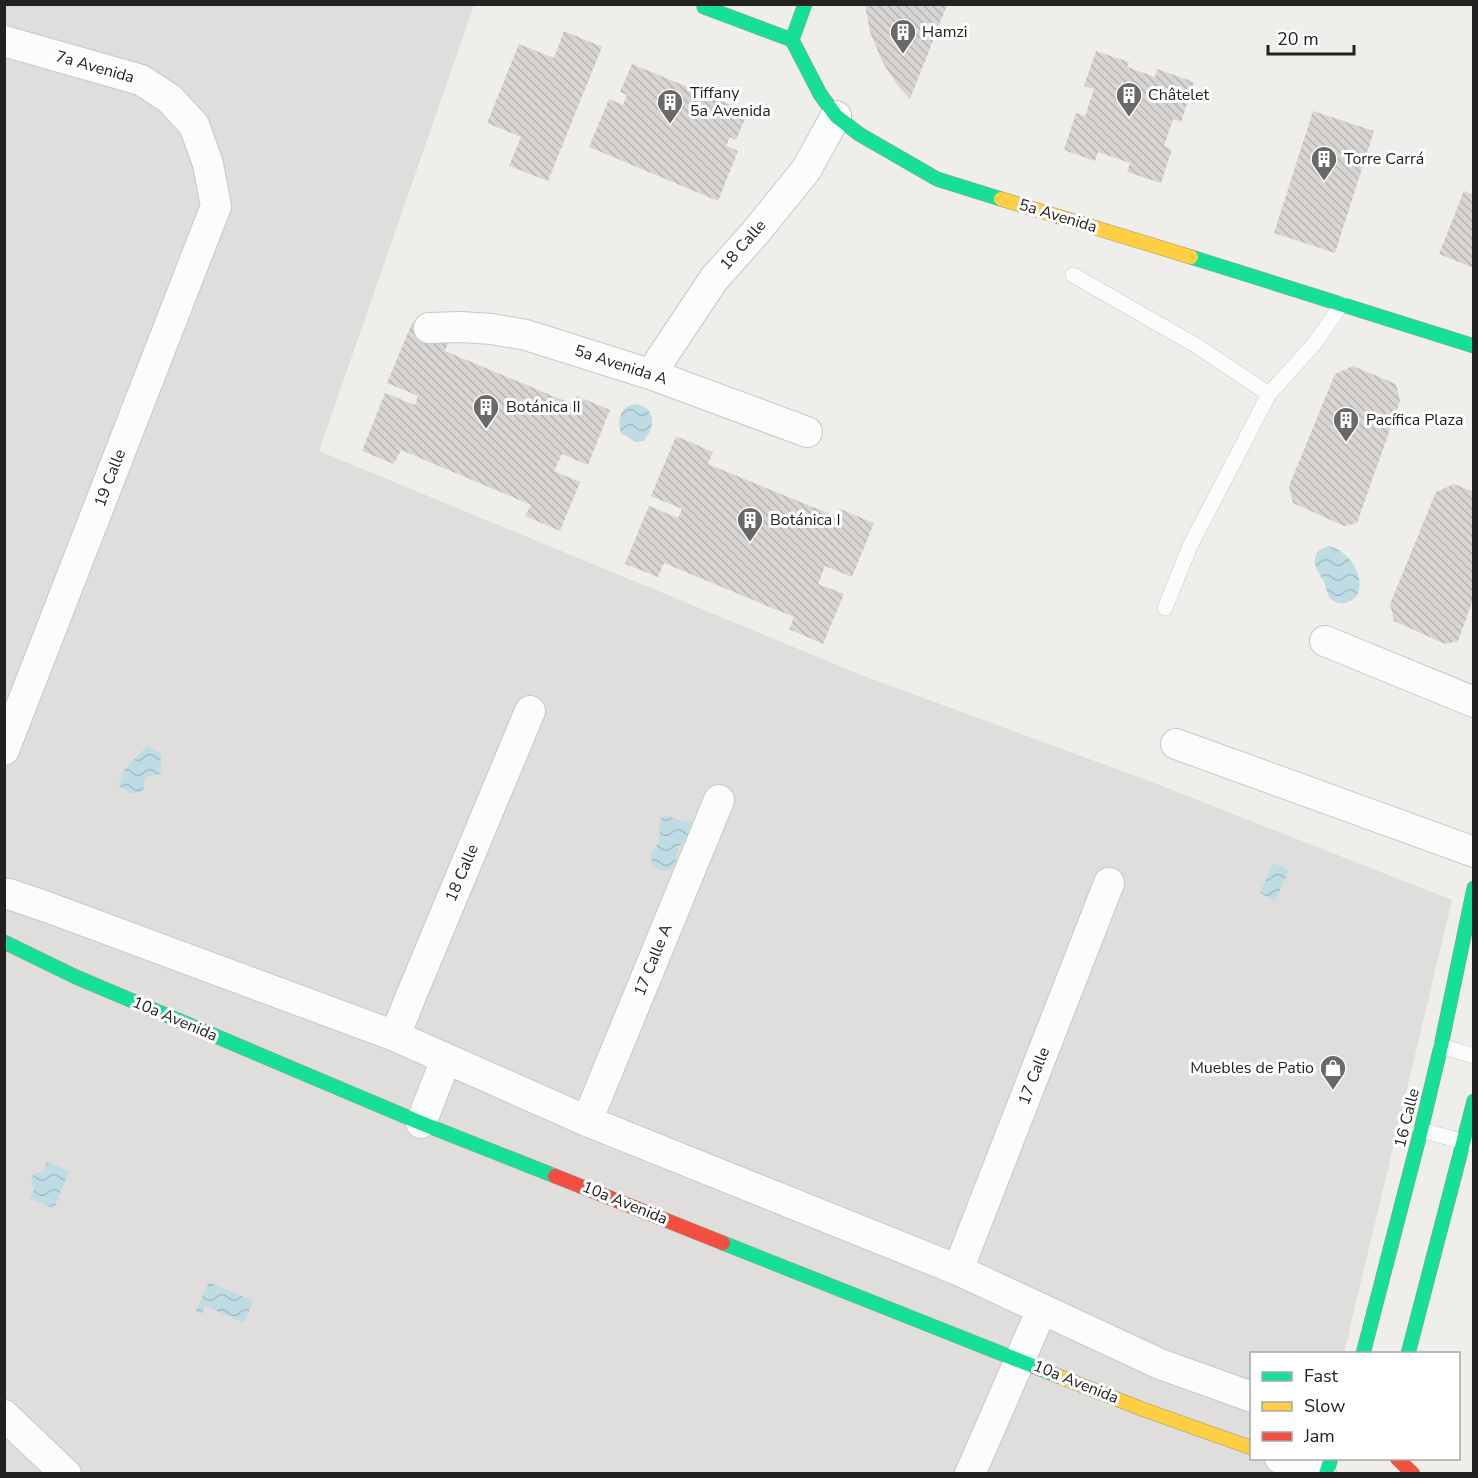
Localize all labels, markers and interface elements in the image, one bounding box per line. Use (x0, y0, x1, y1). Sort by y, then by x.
building icon: Hamzi (888, 17, 918, 55)
scale bar (1268, 18, 1354, 56)
place label: Hamzi (922, 21, 967, 43)
text: 20 m (1277, 27, 1319, 51)
street label: 7a Avenida (53, 45, 137, 89)
building icon: Châtelet (1114, 80, 1144, 118)
place label: Tiffany 5a Avenida (690, 82, 771, 122)
place label: Châtelet (1148, 84, 1210, 106)
building icon: Tiffany 5a Avenida (655, 87, 685, 125)
building icon: Torre Carrá (1309, 144, 1339, 182)
place label: Torre Carrá (1344, 148, 1424, 170)
street label: 5a Avenida (1016, 194, 1100, 238)
street label: 18 Calle (715, 215, 771, 275)
street label: 5a Avenida A (572, 340, 671, 390)
building icon: Botánica II (471, 392, 501, 430)
place label: Botánica II (506, 396, 581, 418)
building icon: Pacífica Plaza (1331, 405, 1361, 443)
place label: Pacífica Plaza (1366, 409, 1463, 431)
street label: 19 Calle (89, 446, 131, 510)
building icon: Botánica I (735, 505, 765, 543)
place label: Botánica I (770, 509, 841, 531)
street label: 18 Calle (440, 841, 484, 905)
street label: 17 Calle A (629, 920, 678, 999)
street label: 10a Avenida (129, 991, 221, 1047)
street label: 17 Calle (1013, 1044, 1055, 1108)
shop icon: Muebles de Patio (1318, 1053, 1348, 1091)
place label: Muebles de Patio (1190, 1057, 1314, 1079)
street label: 16 Calle (1389, 1086, 1425, 1150)
street label: 10a Avenida (579, 1176, 671, 1230)
legend (1250, 1352, 1460, 1460)
street label: 10a Avenida (1030, 1355, 1122, 1409)
text: Fast (1304, 1364, 1339, 1388)
text: Slow (1304, 1394, 1345, 1418)
text: Jam (1303, 1424, 1335, 1448)

